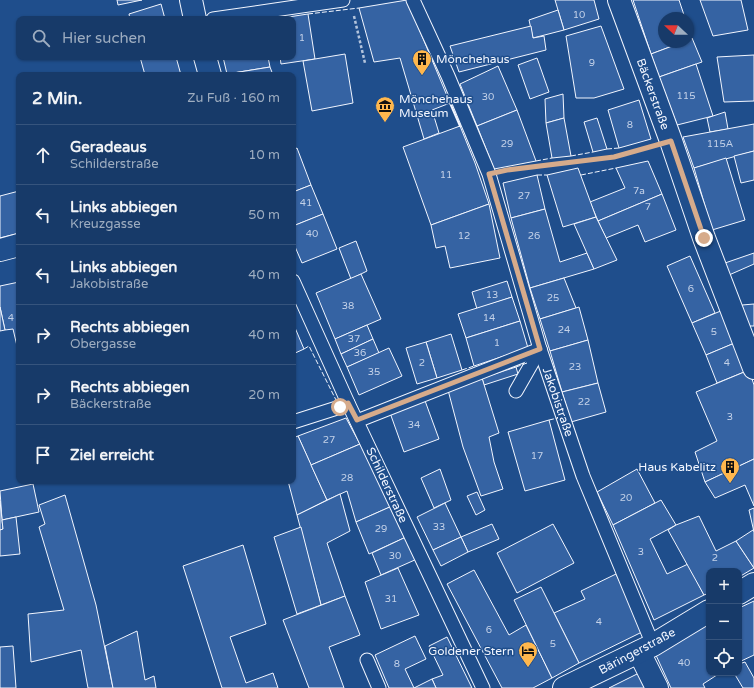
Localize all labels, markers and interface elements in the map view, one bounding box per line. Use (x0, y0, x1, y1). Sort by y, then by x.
house number: 10 (573, 9, 585, 21)
north arrow (658, 12, 694, 48)
search box (16, 16, 296, 60)
icon: search (30, 27, 52, 49)
text: Hier suchen (62, 29, 146, 47)
house number: 1 (299, 32, 305, 44)
building icon: Mönchehaus (411, 48, 433, 76)
place label: Mönchehaus (436, 52, 510, 66)
street label: Bäckerstraße (634, 56, 672, 132)
house number: 9 (589, 57, 595, 69)
text: 2 Min. (32, 88, 82, 109)
text: Zu Fuß · 160 m (187, 90, 280, 106)
house number: 115 (677, 90, 695, 102)
house number: 30 (482, 91, 494, 103)
place label: Mönchehaus Museum (399, 92, 473, 120)
museum icon: Mönchehaus Museum (374, 95, 396, 123)
house number: 8 (627, 119, 633, 131)
text: Geradeaus (70, 138, 147, 156)
house number: 29 (501, 138, 513, 150)
house number: 115A (707, 138, 733, 150)
icon: ahead (32, 144, 54, 166)
text: 10 m (248, 147, 280, 163)
text: Schilderstraße (70, 156, 159, 172)
house number: 11 (440, 169, 452, 181)
house number: 7a (633, 185, 645, 197)
house number: 27 (518, 190, 530, 202)
house number: 41 (300, 197, 312, 209)
text: Links abbiegen (70, 198, 177, 216)
house number: 7 (645, 201, 651, 213)
icon: left (32, 204, 54, 226)
text: 50 m (248, 207, 280, 223)
text: Kreuzgasse (70, 216, 141, 232)
house number: 40 (306, 228, 318, 240)
route end (695, 229, 713, 247)
house number: 12 (458, 230, 470, 242)
house number: 26 (528, 230, 540, 242)
text: Links abbiegen (70, 258, 177, 276)
icon: left (32, 264, 54, 286)
text: 40 m (248, 267, 280, 283)
text: Jakobistraße (70, 276, 148, 292)
house number: 6 (688, 283, 694, 295)
house number: 13 (486, 289, 498, 301)
house number: 25 (547, 292, 559, 304)
house number: 38 (342, 300, 354, 312)
house number: 4 (8, 312, 14, 324)
house number: 14 (483, 312, 495, 324)
text: Rechts abbiegen (70, 318, 190, 336)
icon: right (32, 324, 54, 346)
house number: 24 (558, 324, 570, 336)
house number: 5 (711, 326, 717, 338)
text: 40 m (248, 327, 280, 343)
house number: 37 (348, 333, 360, 345)
text: Obergasse (70, 336, 136, 352)
house number: 1 (494, 337, 500, 349)
house number: 36 (354, 347, 366, 359)
house number: 2 (419, 357, 425, 369)
house number: 4 (724, 357, 730, 369)
house number: 23 (569, 361, 581, 373)
house number: 35 (368, 366, 380, 378)
street label: Jakobistraße (540, 366, 576, 439)
text: Rechts abbiegen (70, 378, 190, 396)
icon: right (32, 384, 54, 406)
text: 20 m (248, 387, 280, 403)
text: Bäckerstraße (70, 396, 151, 412)
house number: 22 (578, 396, 590, 408)
route start (331, 398, 349, 416)
house number: 3 (727, 411, 733, 423)
house number: 34 (408, 419, 420, 431)
house number: 27 (323, 434, 335, 446)
icon: arrive (32, 444, 54, 466)
street label: Schilderstraße (363, 445, 411, 525)
text: Ziel erreicht (70, 446, 154, 464)
house number: 17 (531, 450, 543, 462)
building icon: Haus Kabelitz (719, 456, 741, 484)
place label: Haus Kabelitz (638, 460, 716, 474)
house number: 28 (341, 472, 353, 484)
house number: 20 (620, 492, 632, 504)
house number: 33 (433, 521, 445, 533)
house number: 29 (375, 523, 387, 535)
house number: 3 (638, 546, 644, 558)
house number: 30 (389, 550, 401, 562)
house number: 2 (712, 552, 718, 564)
map controls (706, 568, 742, 676)
button: + (706, 568, 742, 604)
house number: 31 (385, 593, 397, 605)
button: − (706, 604, 742, 640)
house number: 4 (596, 616, 602, 628)
house number: 6 (486, 624, 492, 636)
street label: Bäringerstraße (596, 625, 678, 677)
house number: 5 (550, 638, 556, 650)
hotel icon: Goldener Stern (517, 640, 539, 668)
button: locate (706, 640, 742, 676)
place label: Goldener Stern (428, 644, 514, 658)
house number: 40 (678, 657, 690, 669)
house number: 8 (394, 658, 400, 670)

